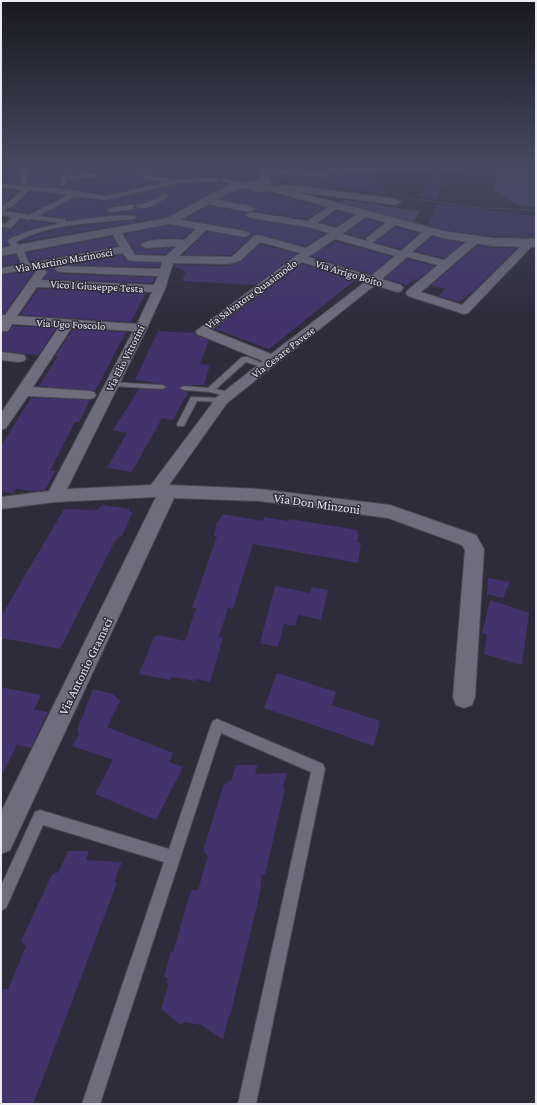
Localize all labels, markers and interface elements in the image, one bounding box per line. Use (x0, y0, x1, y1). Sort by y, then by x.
street label: Via Martino Marinosci (15, 246, 114, 274)
street label: Via Salvatore Quasimodo (203, 257, 299, 331)
street label: Via Arrigo Boito (314, 257, 384, 290)
street label: Vico I Giuseppe Testa (50, 278, 144, 295)
street label: Via Ugo Foscolo (36, 316, 106, 333)
street label: Via Elio Vittorini (103, 323, 147, 393)
street label: Via Cesare Pavese (249, 324, 317, 380)
street label: Via Don Minzoni (273, 490, 362, 517)
street label: Via Antonio Gramsci (55, 615, 116, 717)

